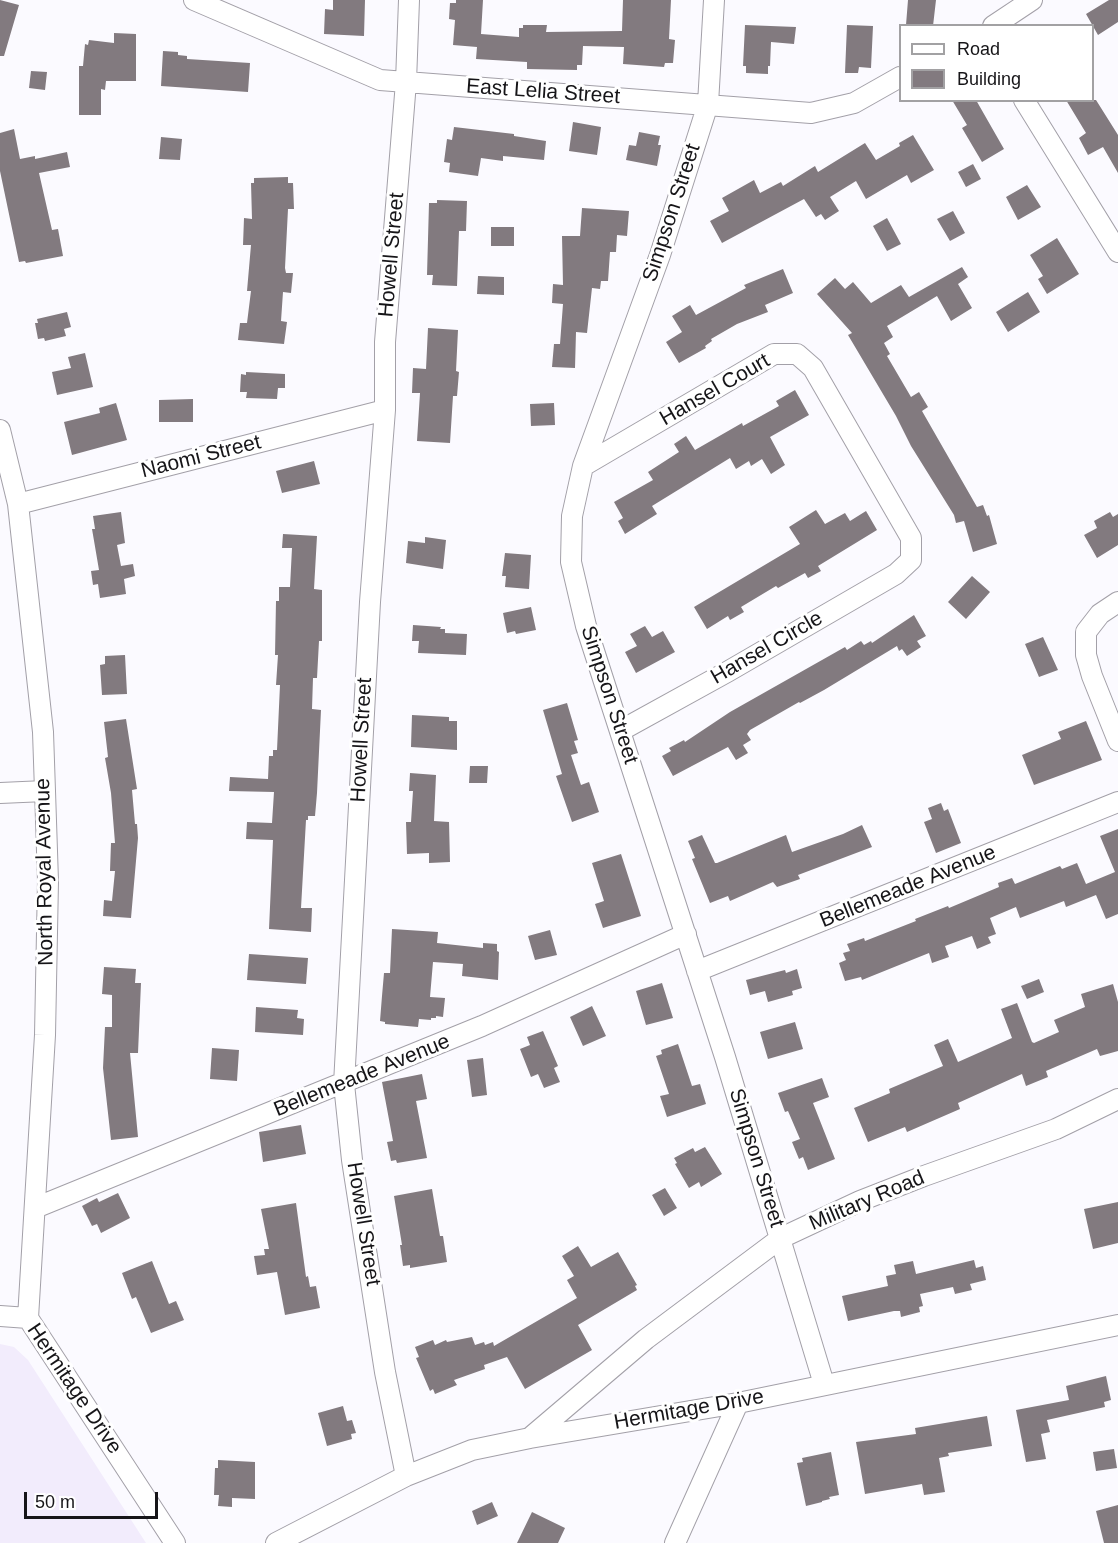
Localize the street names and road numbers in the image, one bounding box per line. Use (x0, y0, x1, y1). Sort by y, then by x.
street label: East Lelia Street (465, 74, 621, 110)
street label: Simpson Street (638, 141, 706, 285)
street label: Howell Street (374, 192, 410, 318)
street label: Hansel Court (656, 348, 774, 432)
street label: Naomi Street (138, 430, 264, 484)
street label: Hansel Circle (707, 606, 827, 690)
street label: Simpson Street (575, 623, 643, 767)
street label: Howell Street (346, 677, 378, 803)
street label: North Royal Avenue (31, 778, 59, 966)
street label: Bellemeade Avenue (816, 840, 1000, 934)
street label: Bellemeade Avenue (270, 1029, 454, 1123)
street label: Simpson Street (723, 1086, 789, 1230)
street label: Howell Street (341, 1160, 385, 1288)
street label: Military Road (806, 1165, 928, 1237)
street label: Hermitage Drive (21, 1319, 127, 1459)
street label: Hermitage Drive (612, 1384, 766, 1436)

